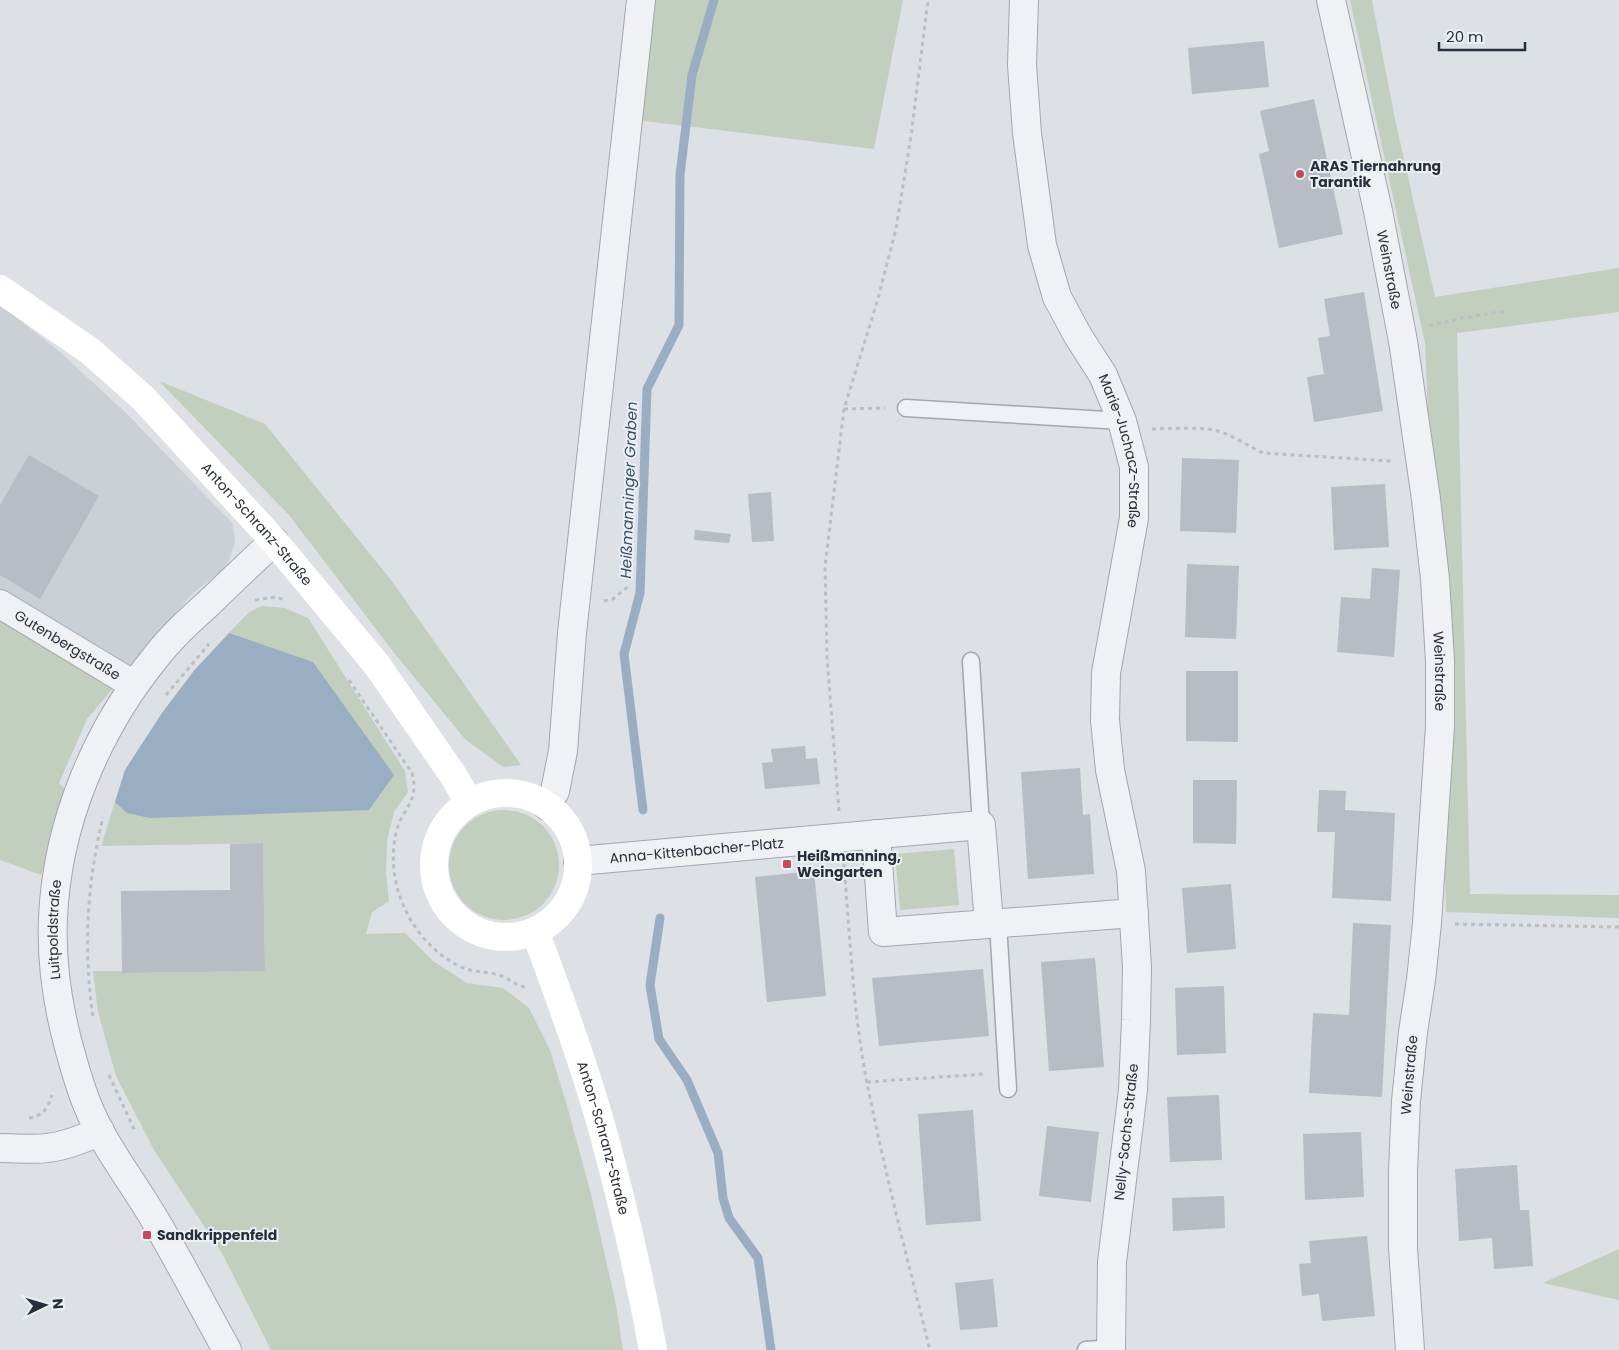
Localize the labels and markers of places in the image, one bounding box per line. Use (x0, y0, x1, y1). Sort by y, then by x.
place label: ARAS Tiernahrung Tarantik (1310, 156, 1441, 192)
marker: ARAS Tiernahrung Tarantik (1294, 168, 1306, 180)
place label: Heißmanning, Weingarten (797, 846, 901, 882)
marker: Heißmanning, Weingarten (781, 858, 793, 870)
place label: Sandkrippenfeld (157, 1225, 277, 1245)
marker: Sandkrippenfeld (141, 1229, 153, 1241)

